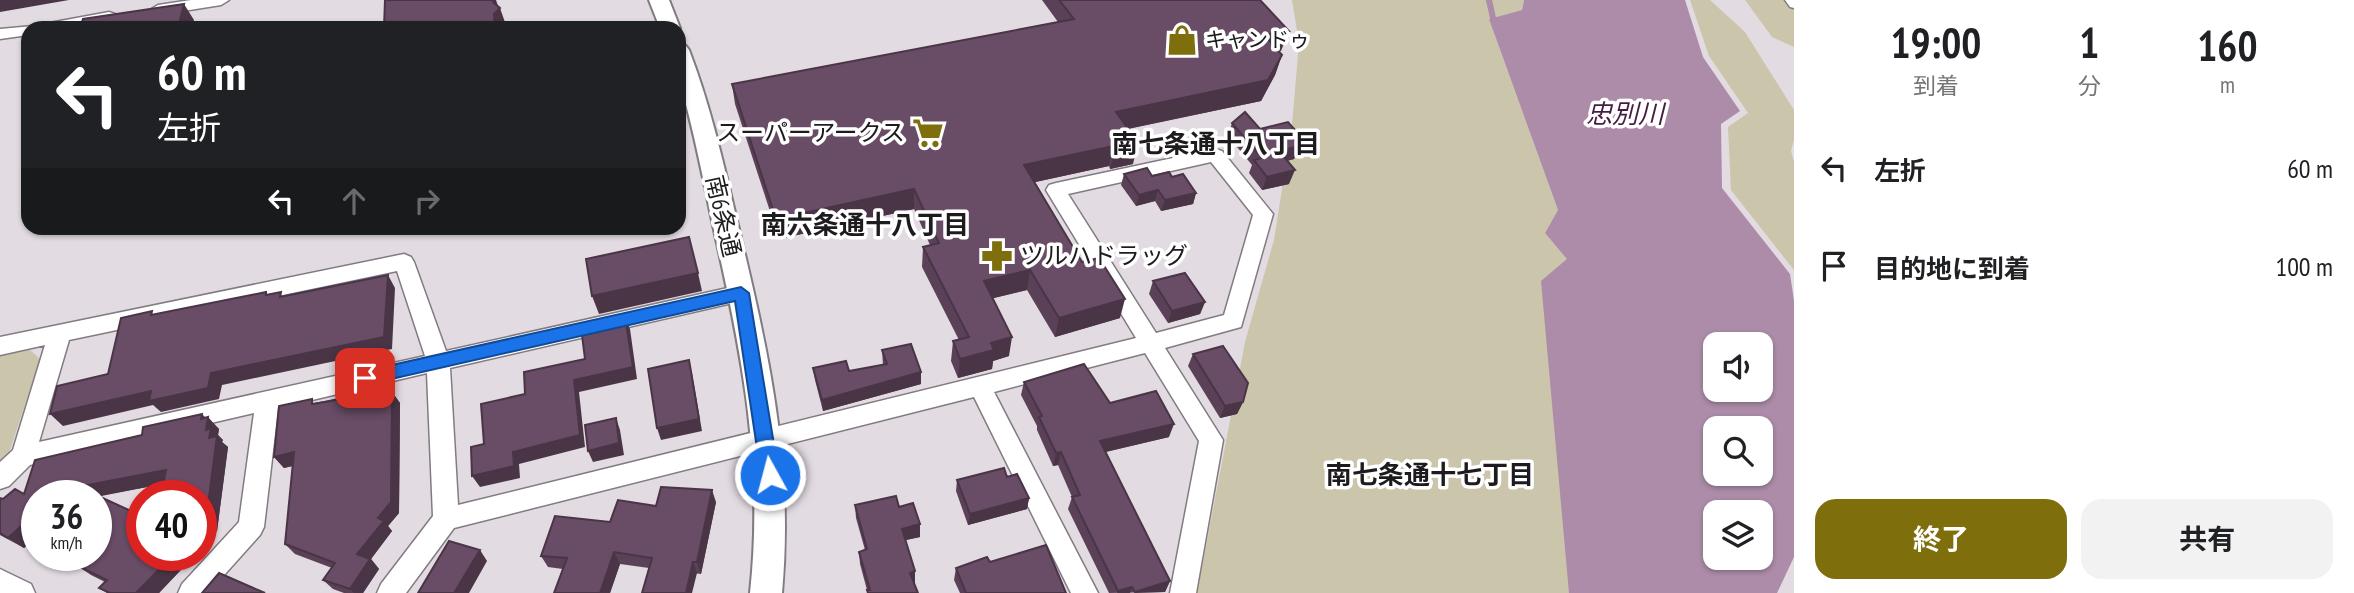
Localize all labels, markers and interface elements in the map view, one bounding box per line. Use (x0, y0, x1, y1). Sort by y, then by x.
text: 19:00 (1890, 15, 1981, 70)
text: 1 (2079, 15, 2099, 70)
text: 160 (2197, 18, 2258, 73)
shop icon: キャンドゥ (1165, 23, 1199, 57)
place label: キャンドゥ (1205, 26, 1310, 53)
text: 60 m (157, 40, 246, 104)
icon: left (42, 49, 133, 140)
text: m (2220, 70, 2235, 99)
text: 到着 (1913, 71, 1959, 100)
text: 分 (2078, 71, 2101, 100)
water label: 忠別川 (1586, 97, 1667, 130)
text: 左折 (157, 106, 221, 148)
supermarket icon: スーパーアークス (911, 116, 945, 150)
place label: スーパーアークス (716, 117, 905, 148)
district label: 南七条通十八丁目 (1112, 127, 1320, 160)
icon: left (1815, 149, 1853, 187)
text: 60 m (2287, 152, 2333, 185)
text: 左折 (1874, 154, 1926, 187)
street label: 南6条通 (699, 172, 748, 260)
icon: left (262, 182, 300, 220)
icon: ahead (335, 182, 373, 220)
icon: right (408, 182, 446, 220)
district label: 南六条通十八丁目 (761, 208, 969, 241)
pharmacy icon: ツルハドラッグ (980, 239, 1014, 273)
place label: ツルハドラッグ (1020, 240, 1188, 271)
icon: arrive (1815, 247, 1853, 285)
text: 100 m (2275, 250, 2333, 283)
text: 目的地に到着 (1874, 252, 2030, 285)
map controls (1703, 332, 1773, 570)
button: sound (1703, 332, 1773, 402)
pin (335, 348, 395, 408)
icon: arrive (346, 359, 384, 397)
button: search (1703, 416, 1773, 486)
position arrow (733, 438, 807, 512)
district label: 南七条通十七丁目 (1326, 458, 1534, 491)
speed limit sign: 40 (126, 480, 217, 571)
text: 36 (50, 493, 83, 539)
button: 終了 (1815, 499, 2067, 579)
button: 共有 (2081, 499, 2333, 579)
button: layers (1703, 500, 1773, 570)
text: km/h (51, 531, 82, 554)

